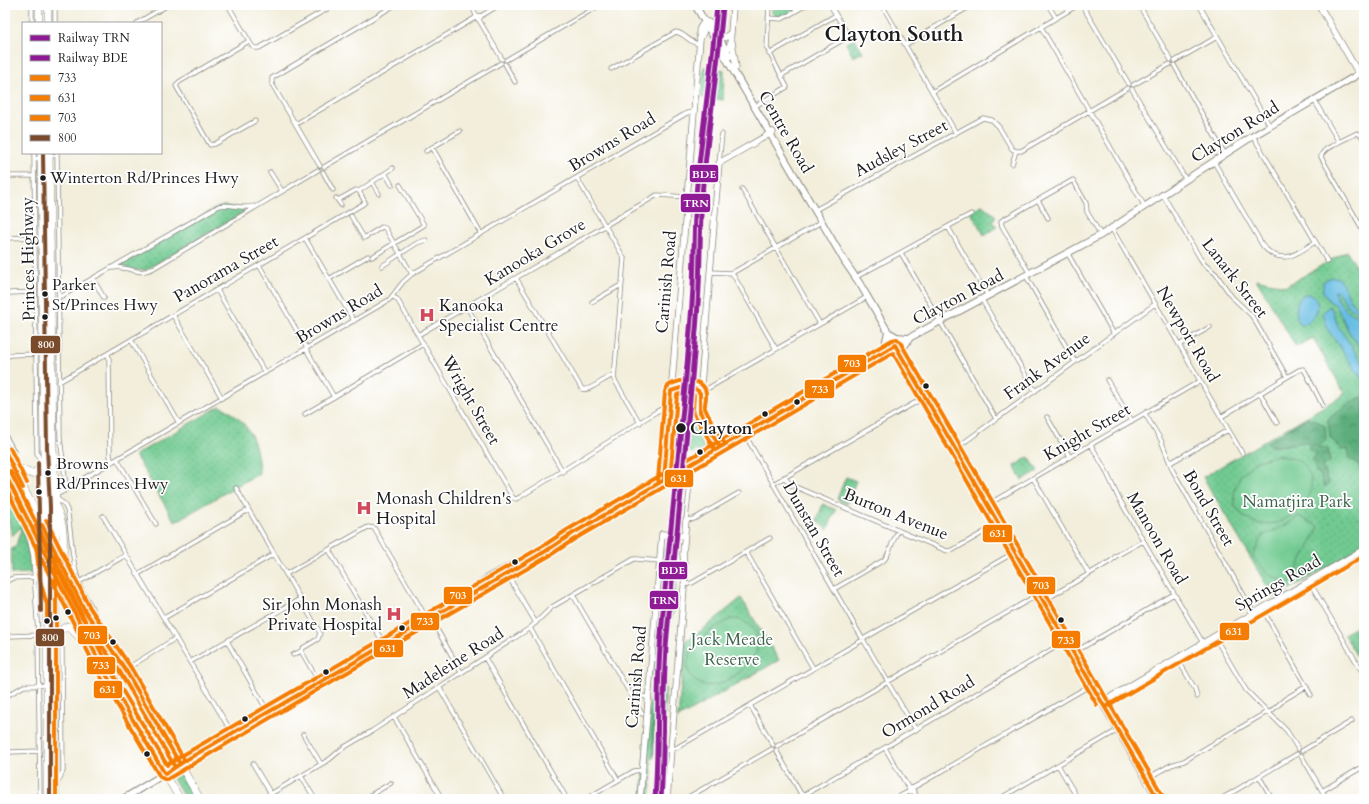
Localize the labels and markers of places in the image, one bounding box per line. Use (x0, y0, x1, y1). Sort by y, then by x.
place label: Winterton Rd/Princes Hwy (49, 167, 240, 189)
marker: Winterton Rd/Princes Hwy (38, 173, 48, 183)
place label: Parker St/Princes Hwy (52, 274, 159, 316)
marker: Parker St/Princes Hwy (40, 289, 50, 299)
place label: Kanooka Specialist Centre (439, 294, 559, 337)
hospital icon: Kanooka Specialist Centre (418, 306, 436, 324)
unlabelled marker (40, 312, 50, 322)
unlabelled marker (921, 381, 931, 391)
unlabelled marker (792, 397, 802, 407)
unlabelled marker (760, 409, 770, 419)
place label: Clayton (690, 417, 752, 440)
marker: Clayton (674, 421, 688, 435)
unlabelled marker (695, 447, 705, 457)
place label: Browns Rd/Princes Hwy (56, 453, 169, 495)
marker: Browns Rd/Princes Hwy (43, 468, 53, 478)
unlabelled marker (34, 487, 44, 497)
place label: Monash Children's Hospital (376, 487, 512, 530)
hospital icon: Monash Children's Hospital (355, 499, 373, 517)
unlabelled marker (510, 557, 520, 567)
place label: Sir John Monash Private Hospital (262, 593, 383, 636)
hospital icon: Sir John Monash Private Hospital (385, 605, 403, 623)
unlabelled marker (63, 607, 73, 617)
unlabelled marker (51, 613, 61, 623)
unlabelled marker (1056, 615, 1066, 625)
unlabelled marker (42, 616, 52, 626)
unlabelled marker (397, 623, 407, 633)
unlabelled marker (108, 637, 118, 647)
unlabelled marker (321, 667, 331, 677)
unlabelled marker (240, 714, 250, 724)
unlabelled marker (142, 749, 152, 759)

